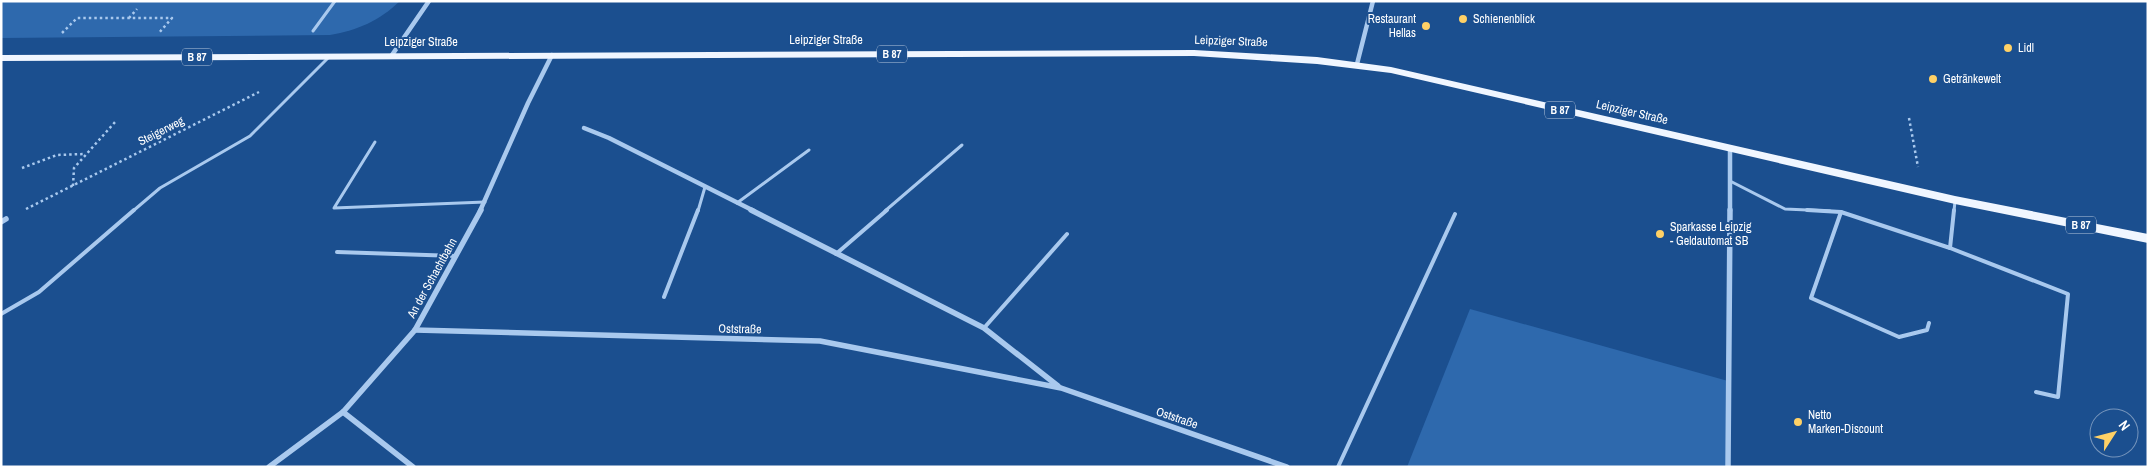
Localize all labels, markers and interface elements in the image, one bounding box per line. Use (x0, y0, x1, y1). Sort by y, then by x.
place label: Restaurant Hellas (1368, 11, 1416, 41)
place label: Schienenblick (1473, 11, 1535, 27)
marker: Schienenblick (1457, 13, 1469, 25)
marker: Restaurant Hellas (1420, 20, 1432, 32)
street label: Leipziger Straße (789, 32, 863, 48)
street label: Leipziger Straße (1194, 32, 1268, 50)
street label: Leipziger Straße (384, 34, 458, 50)
place label: Lidl (2018, 40, 2034, 56)
marker: Lidl (2002, 42, 2014, 54)
road number: B 87 (877, 46, 907, 62)
road number: B 87 (182, 48, 212, 66)
place label: Getränkewelt (1943, 71, 2001, 87)
marker: Getränkewelt (1927, 73, 1939, 85)
street label: Leipziger Straße (1594, 96, 1670, 128)
road number: B 87 (1545, 102, 1575, 118)
street label: Steigerweg (135, 112, 187, 149)
road number: B 87 (2066, 216, 2096, 234)
place label: Sparkasse Leipzig - Geldautomat SB (1670, 219, 1752, 249)
marker: Sparkasse Leipzig - Geldautomat SB (1654, 228, 1666, 240)
street label: An der Schachtbahn (403, 235, 461, 322)
street label: Oststraße (718, 321, 762, 337)
street label: Oststraße (1154, 403, 1200, 433)
place label: Netto Marken-Discount (1808, 407, 1883, 437)
north arrow (2089, 408, 2139, 458)
marker: Netto Marken-Discount (1792, 416, 1804, 428)
text: N (2115, 417, 2134, 434)

